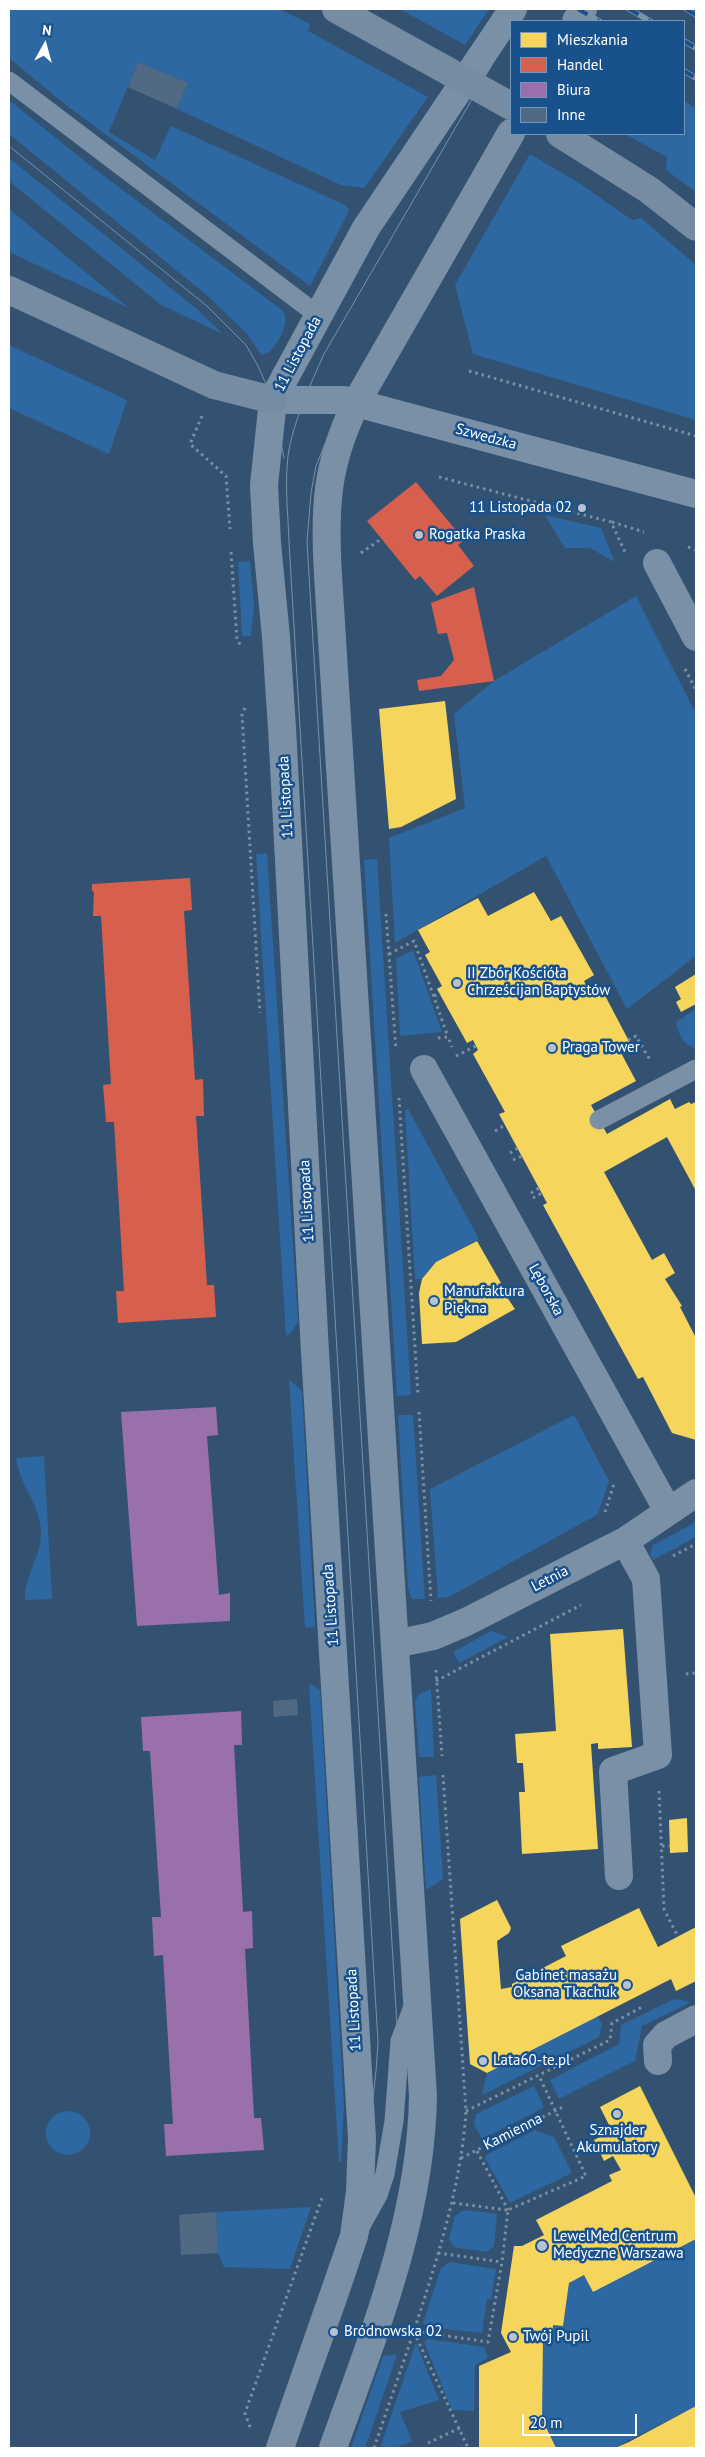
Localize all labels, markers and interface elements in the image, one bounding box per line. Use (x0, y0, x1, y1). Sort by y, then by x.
north arrow (20, 20, 70, 70)
legend (510, 20, 685, 135)
text: N (41, 21, 52, 40)
text: Mieszkania (557, 30, 628, 49)
text: Handel (557, 55, 603, 74)
text: Biura (557, 80, 590, 99)
text: Inne (557, 105, 585, 124)
street label: 11 Listopada (271, 313, 325, 395)
street label: Szwedzka (453, 420, 519, 454)
place label: 11 Listopada 02 (469, 499, 572, 517)
marker: 11 Listopada 02 (576, 502, 588, 514)
place label: Rogatka Praska (429, 526, 526, 544)
marker: Rogatka Praska (413, 529, 425, 541)
street label: 11 Listopada (275, 755, 297, 839)
place label: II Zbór Kościóła Chrześcijan Baptystów (467, 965, 610, 1000)
marker: II Zbór Kościóła Chrześcijan Baptystów (451, 977, 463, 989)
place label: Praga Tower (562, 1039, 640, 1057)
marker: Praga Tower (546, 1042, 558, 1054)
street label: 11 Listopada (296, 1159, 318, 1243)
street label: Lęborska (524, 1261, 568, 1319)
place label: Manufaktura Piękna (444, 1283, 525, 1318)
marker: Manufaktura Piękna (428, 1295, 440, 1307)
street label: Letnia (528, 1562, 572, 1596)
street label: 11 Listopada (319, 1563, 343, 1647)
place label: Gabinet masażu Oksana Tkachuk (513, 1967, 617, 2002)
street label: 11 Listopada (343, 1968, 365, 2052)
marker: Gabinet masażu Oksana Tkachuk (621, 1979, 633, 1991)
place label: Lata60-te.pl (493, 2052, 570, 2070)
marker: Lata60-te.pl (477, 2055, 489, 2067)
marker: Sznajder Akumulatory (611, 2108, 623, 2120)
street label: Kamienna (480, 2109, 546, 2155)
place label: Sznajder Akumulatory (576, 2122, 658, 2157)
place label: LewelMed Centrum Medyczne Warszawa (553, 2228, 684, 2263)
marker: LewelMed Centrum Medyczne Warszawa (535, 2239, 549, 2253)
place label: Bródnowska 02 (344, 2323, 442, 2341)
marker: Bródnowska 02 (328, 2326, 340, 2338)
place label: Twój Pupil (523, 2328, 589, 2346)
marker: Twój Pupil (507, 2331, 519, 2343)
scale bar (525, 2404, 640, 2436)
text: 20 m (530, 2413, 563, 2432)

